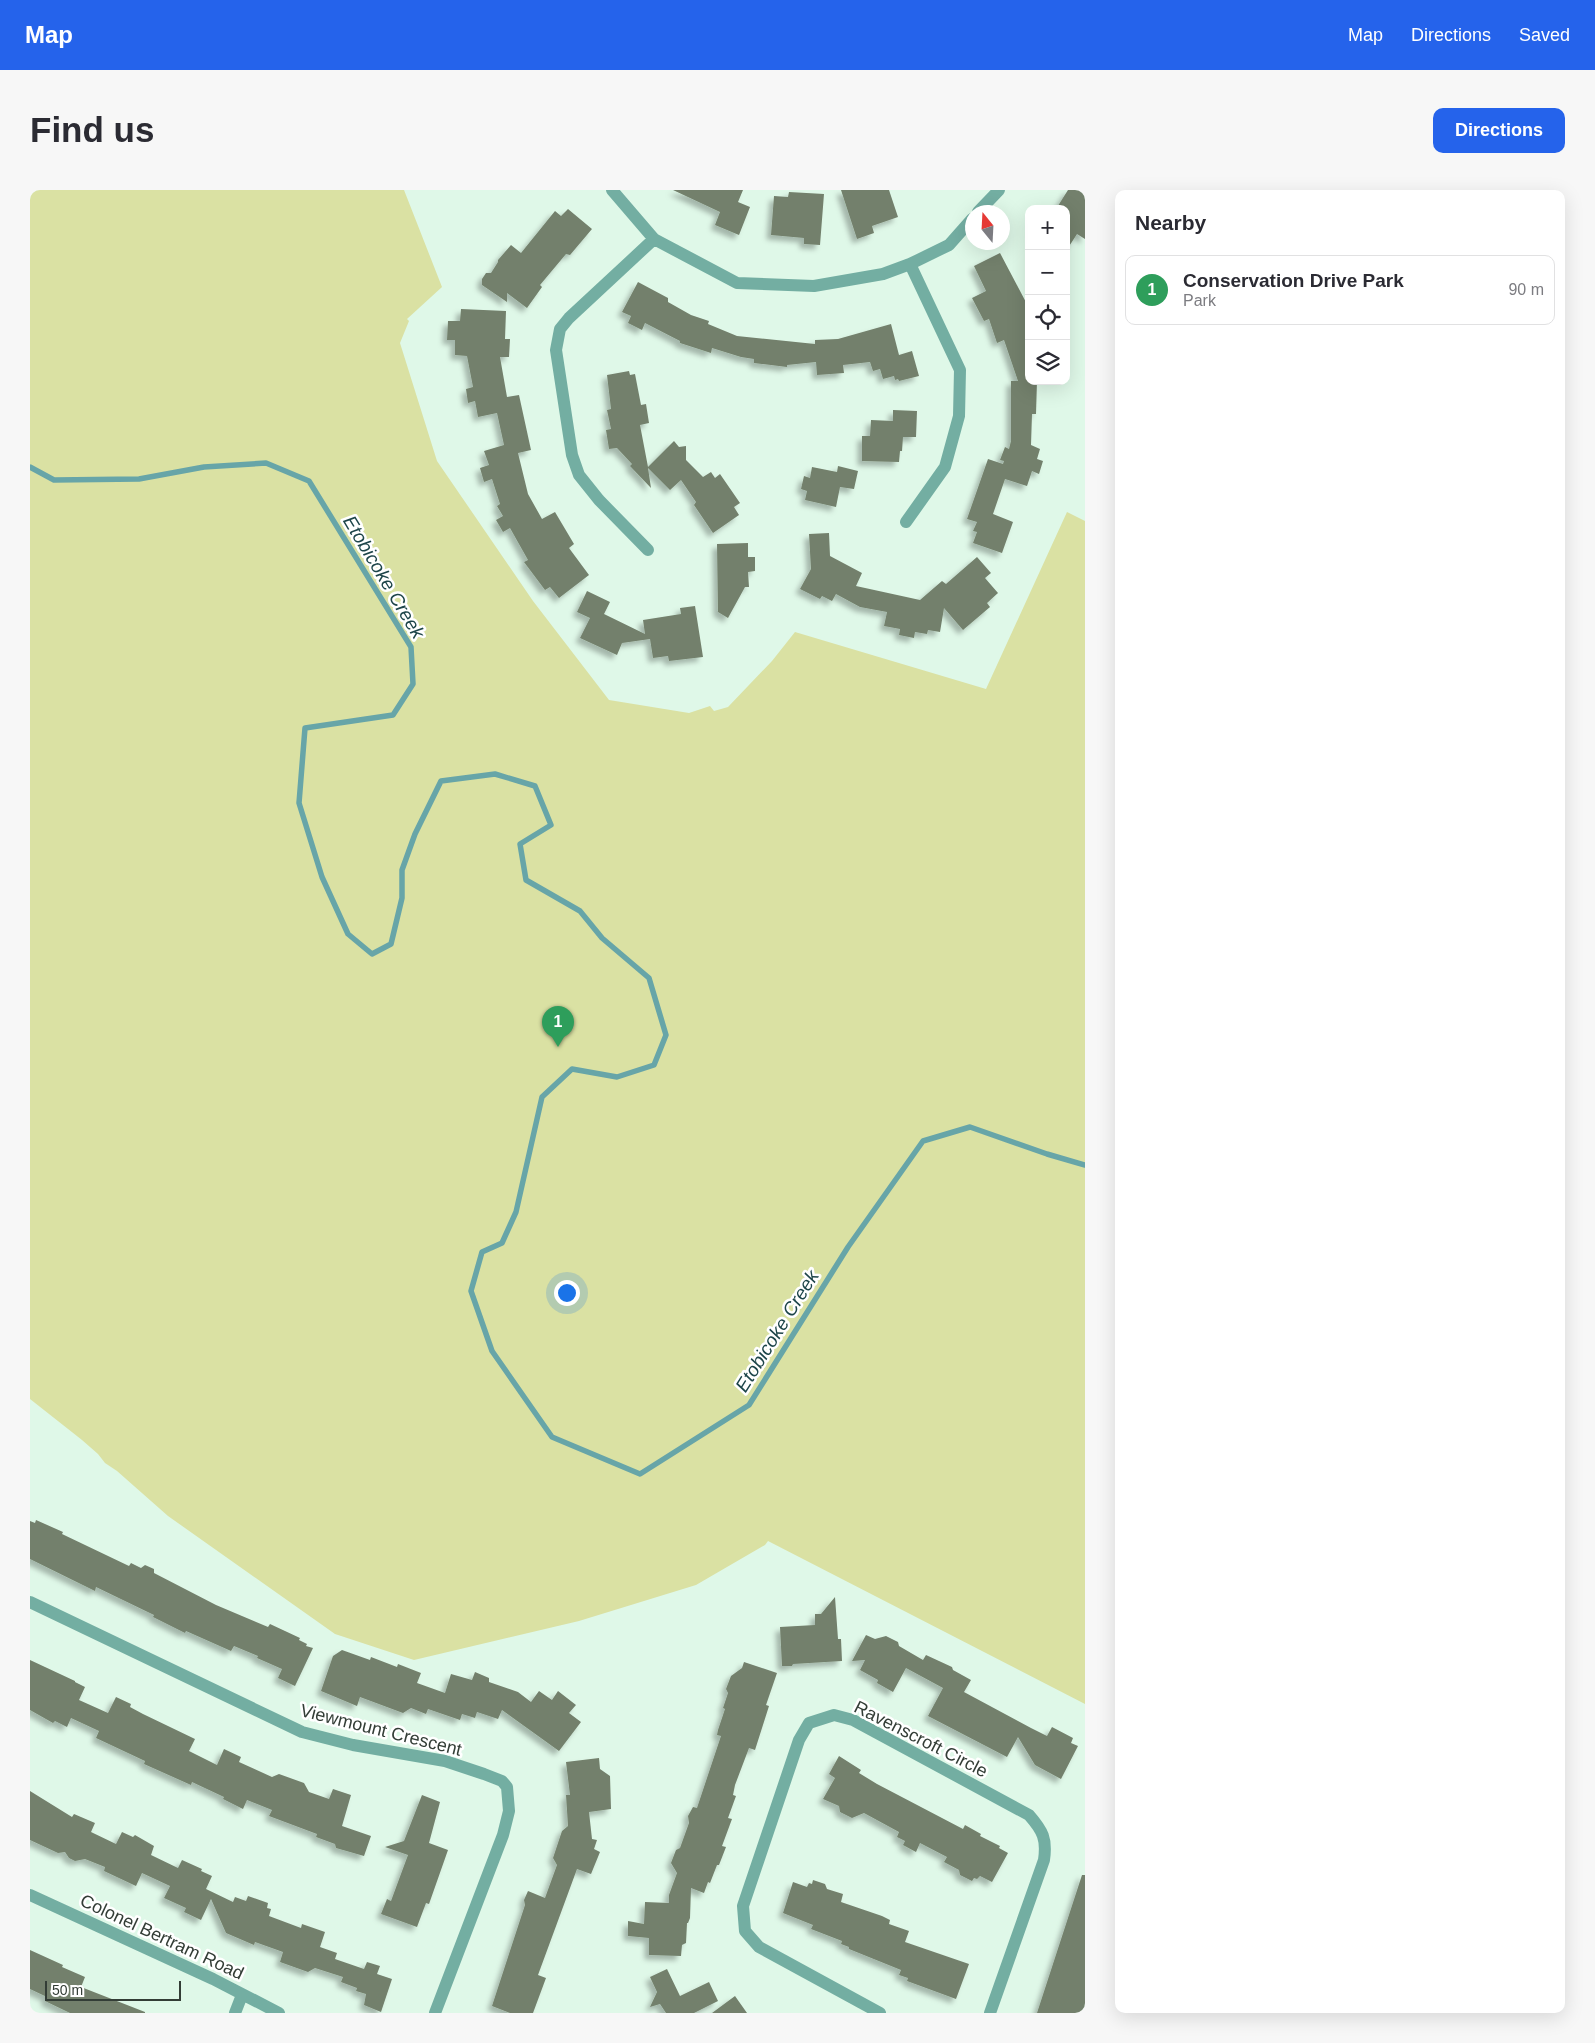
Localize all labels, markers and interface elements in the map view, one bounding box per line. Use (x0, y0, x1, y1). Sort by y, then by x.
text: Map (25, 21, 73, 48)
text: Map (1348, 25, 1383, 45)
text: Directions (1411, 25, 1491, 45)
text: Saved (1519, 25, 1570, 45)
button: Directions (1433, 108, 1565, 153)
text: Find us (30, 110, 154, 149)
north arrow (965, 205, 1010, 250)
map controls (1025, 205, 1070, 385)
button: + (1025, 205, 1070, 250)
text: Nearby (1135, 211, 1206, 234)
button: − (1025, 250, 1070, 295)
text: Conservation Drive Park (1183, 270, 1404, 291)
text: 1 (1148, 281, 1156, 298)
text: 90 m (1508, 281, 1544, 298)
text: Park (1183, 292, 1216, 309)
button: locate (1025, 295, 1070, 340)
button: layers (1025, 340, 1070, 385)
water label: Etobicoke Creek (339, 512, 430, 643)
pin: 1 (542, 1006, 574, 1047)
water label: Etobicoke Creek (731, 1265, 824, 1396)
your location (554, 1280, 580, 1306)
street label: Ravenscroft Circle (851, 1697, 991, 1781)
street label: Viewmount Crescent (298, 1700, 464, 1760)
street label: Colonel Bertram Road (77, 1890, 247, 1984)
scale bar (45, 1978, 181, 2001)
text: 50 m (52, 1982, 83, 1998)

